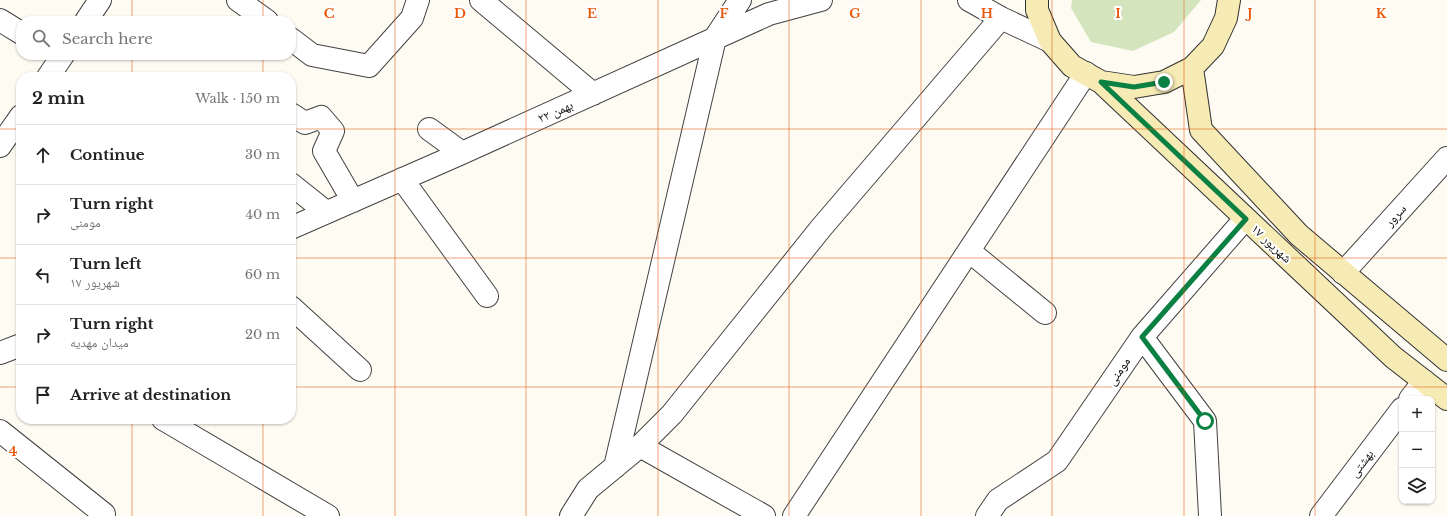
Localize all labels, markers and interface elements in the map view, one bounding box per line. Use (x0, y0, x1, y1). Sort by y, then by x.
text: C (324, 5, 335, 22)
text: D (454, 5, 466, 22)
text: E (587, 5, 597, 22)
text: F (720, 5, 729, 22)
text: G (849, 5, 861, 22)
text: H (981, 5, 993, 22)
text: I (1115, 5, 1121, 22)
text: J (1244, 5, 1253, 22)
text: K (1376, 5, 1387, 22)
search box (16, 16, 296, 60)
icon: search (30, 27, 52, 49)
text: Search here (62, 29, 153, 48)
route end (1155, 73, 1173, 91)
text: 2 min (32, 88, 85, 109)
text: Walk · 150 m (195, 90, 280, 107)
street label: ۲۲ بهمن (535, 96, 576, 127)
icon: ahead (32, 144, 54, 166)
text: Continue (70, 145, 145, 164)
text: 30 m (245, 146, 280, 163)
text: Turn right (70, 194, 153, 213)
street label: سرور (1380, 200, 1410, 231)
icon: right (32, 204, 54, 226)
text: 40 m (245, 206, 280, 223)
text: مومنی (70, 214, 101, 231)
street label: ۱۷ شهریور (1248, 220, 1296, 267)
text: Turn left (70, 254, 141, 273)
icon: left (32, 264, 54, 286)
text: 60 m (245, 266, 280, 283)
text: ۱۷ شهریور (70, 274, 120, 291)
text: Turn right (70, 314, 153, 333)
icon: right (32, 324, 54, 346)
text: 20 m (245, 326, 280, 343)
text: میدان مهدیه (70, 334, 129, 351)
street label: مومنی (1103, 354, 1134, 389)
icon: arrive (32, 384, 54, 406)
text: Arrive at destination (70, 385, 231, 404)
map controls (1399, 396, 1435, 504)
button: + (1399, 396, 1435, 432)
route start (1196, 412, 1214, 430)
button: − (1399, 432, 1435, 468)
text: 4 (9, 443, 18, 460)
street label: بهشتی (1345, 446, 1377, 481)
button: layers (1399, 468, 1435, 504)

